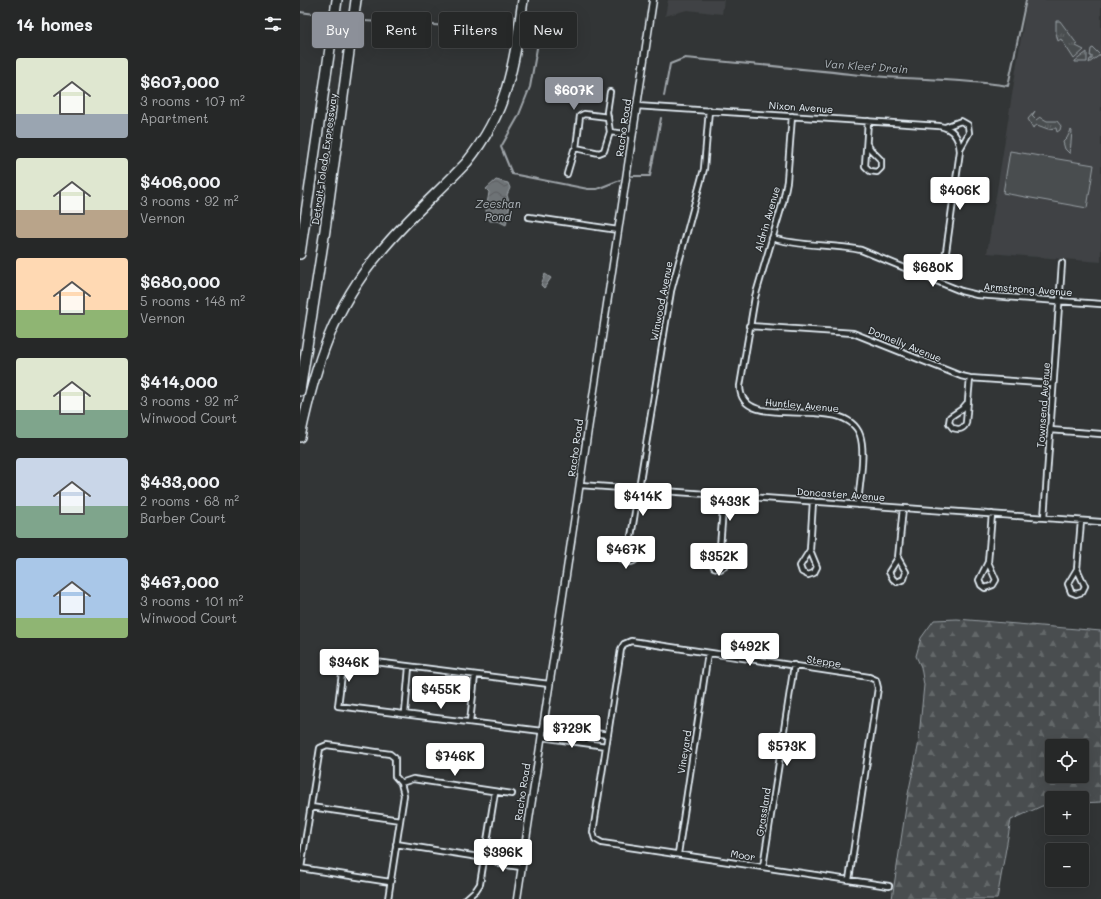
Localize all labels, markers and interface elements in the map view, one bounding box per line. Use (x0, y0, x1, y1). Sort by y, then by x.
chip: Buy (312, 12, 364, 48)
chip: Rent (372, 12, 431, 48)
chip: Filters (439, 12, 512, 48)
chip: New (520, 12, 577, 48)
text: 14 homes (16, 13, 93, 35)
icon: filters (262, 13, 284, 35)
water label: Van Kleef Drain (824, 56, 908, 76)
text: $607,000 (140, 70, 219, 92)
icon: home (48, 74, 96, 122)
pin: $607K (546, 77, 602, 111)
text: $607K (554, 81, 594, 98)
text: 3 rooms · 107 m² (140, 92, 245, 109)
street label: Detroit-Toledo Expressway (308, 92, 340, 226)
street label: Racho Road (612, 98, 634, 158)
street label: Nixon Avenue (768, 98, 834, 116)
text: Apartment (140, 109, 209, 126)
text: $406,000 (140, 170, 221, 192)
icon: home (48, 174, 96, 222)
pin: $406K (932, 177, 988, 211)
text: $406K (939, 181, 981, 198)
street label: Aldrin Avenue (751, 185, 783, 253)
text: 3 rooms · 92 m² (140, 192, 239, 209)
water label: Zeeshan Pond (475, 196, 521, 224)
text: Vernon (140, 209, 185, 226)
pin: $680K (905, 254, 961, 288)
text: $680K (913, 258, 953, 275)
street label: Winwood Avenue (646, 260, 676, 342)
text: $680,000 (140, 270, 220, 292)
icon: home (48, 274, 96, 322)
street label: Armstrong Avenue (983, 279, 1073, 299)
text: 5 rooms · 148 m² (140, 292, 245, 309)
text: Vernon (140, 309, 185, 326)
street label: Donnelly Avenue (866, 323, 944, 365)
street label: Townsend Avenue (1033, 362, 1053, 448)
text: $414,000 (140, 370, 218, 392)
icon: home (48, 374, 96, 422)
text: 3 rooms · 92 m² (140, 392, 239, 409)
street label: Huntley Avenue (764, 395, 840, 415)
text: Winwood Court (140, 409, 237, 426)
street label: Racho Road (564, 418, 586, 478)
text: $433,000 (140, 470, 220, 492)
icon: home (48, 474, 96, 522)
pin: $414K (615, 483, 671, 517)
street label: Doncaster Avenue (796, 484, 886, 504)
text: $414K (624, 487, 662, 504)
pin: $433K (702, 488, 758, 522)
text: 2 rooms · 68 m² (140, 492, 239, 509)
text: $433K (710, 492, 750, 509)
text: Barber Court (140, 509, 226, 526)
pin: $467K (598, 536, 654, 570)
text: $467K (606, 540, 646, 557)
pin: $352K (691, 543, 747, 577)
text: $352K (699, 547, 739, 564)
text: $467,000 (140, 570, 219, 592)
icon: home (48, 574, 96, 622)
text: 3 rooms · 101 m² (140, 592, 243, 609)
text: Winwood Court (140, 609, 237, 626)
pin: $492K (722, 633, 778, 667)
text: $492K (730, 637, 770, 654)
pin: $346K (321, 649, 377, 683)
street label: Steppe (806, 651, 842, 671)
text: $346K (329, 653, 369, 670)
pin: $455K (413, 676, 469, 710)
text: $455K (421, 680, 461, 697)
pin: $729K (544, 715, 600, 749)
text: $729K (553, 719, 591, 736)
street label: Vineyard (674, 729, 694, 775)
pin: $573K (759, 733, 815, 767)
text: $573K (767, 737, 807, 754)
map controls (1045, 739, 1089, 887)
button: locate (1045, 739, 1089, 783)
pin: $746K (427, 743, 483, 777)
text: $746K (435, 747, 475, 764)
street label: Racho Road (511, 762, 533, 822)
street label: Grassland (752, 787, 774, 837)
button: + (1045, 791, 1089, 835)
pin: $396K (475, 839, 531, 873)
text: $396K (483, 843, 523, 860)
button: − (1045, 843, 1089, 887)
street label: Moor (730, 846, 756, 864)

